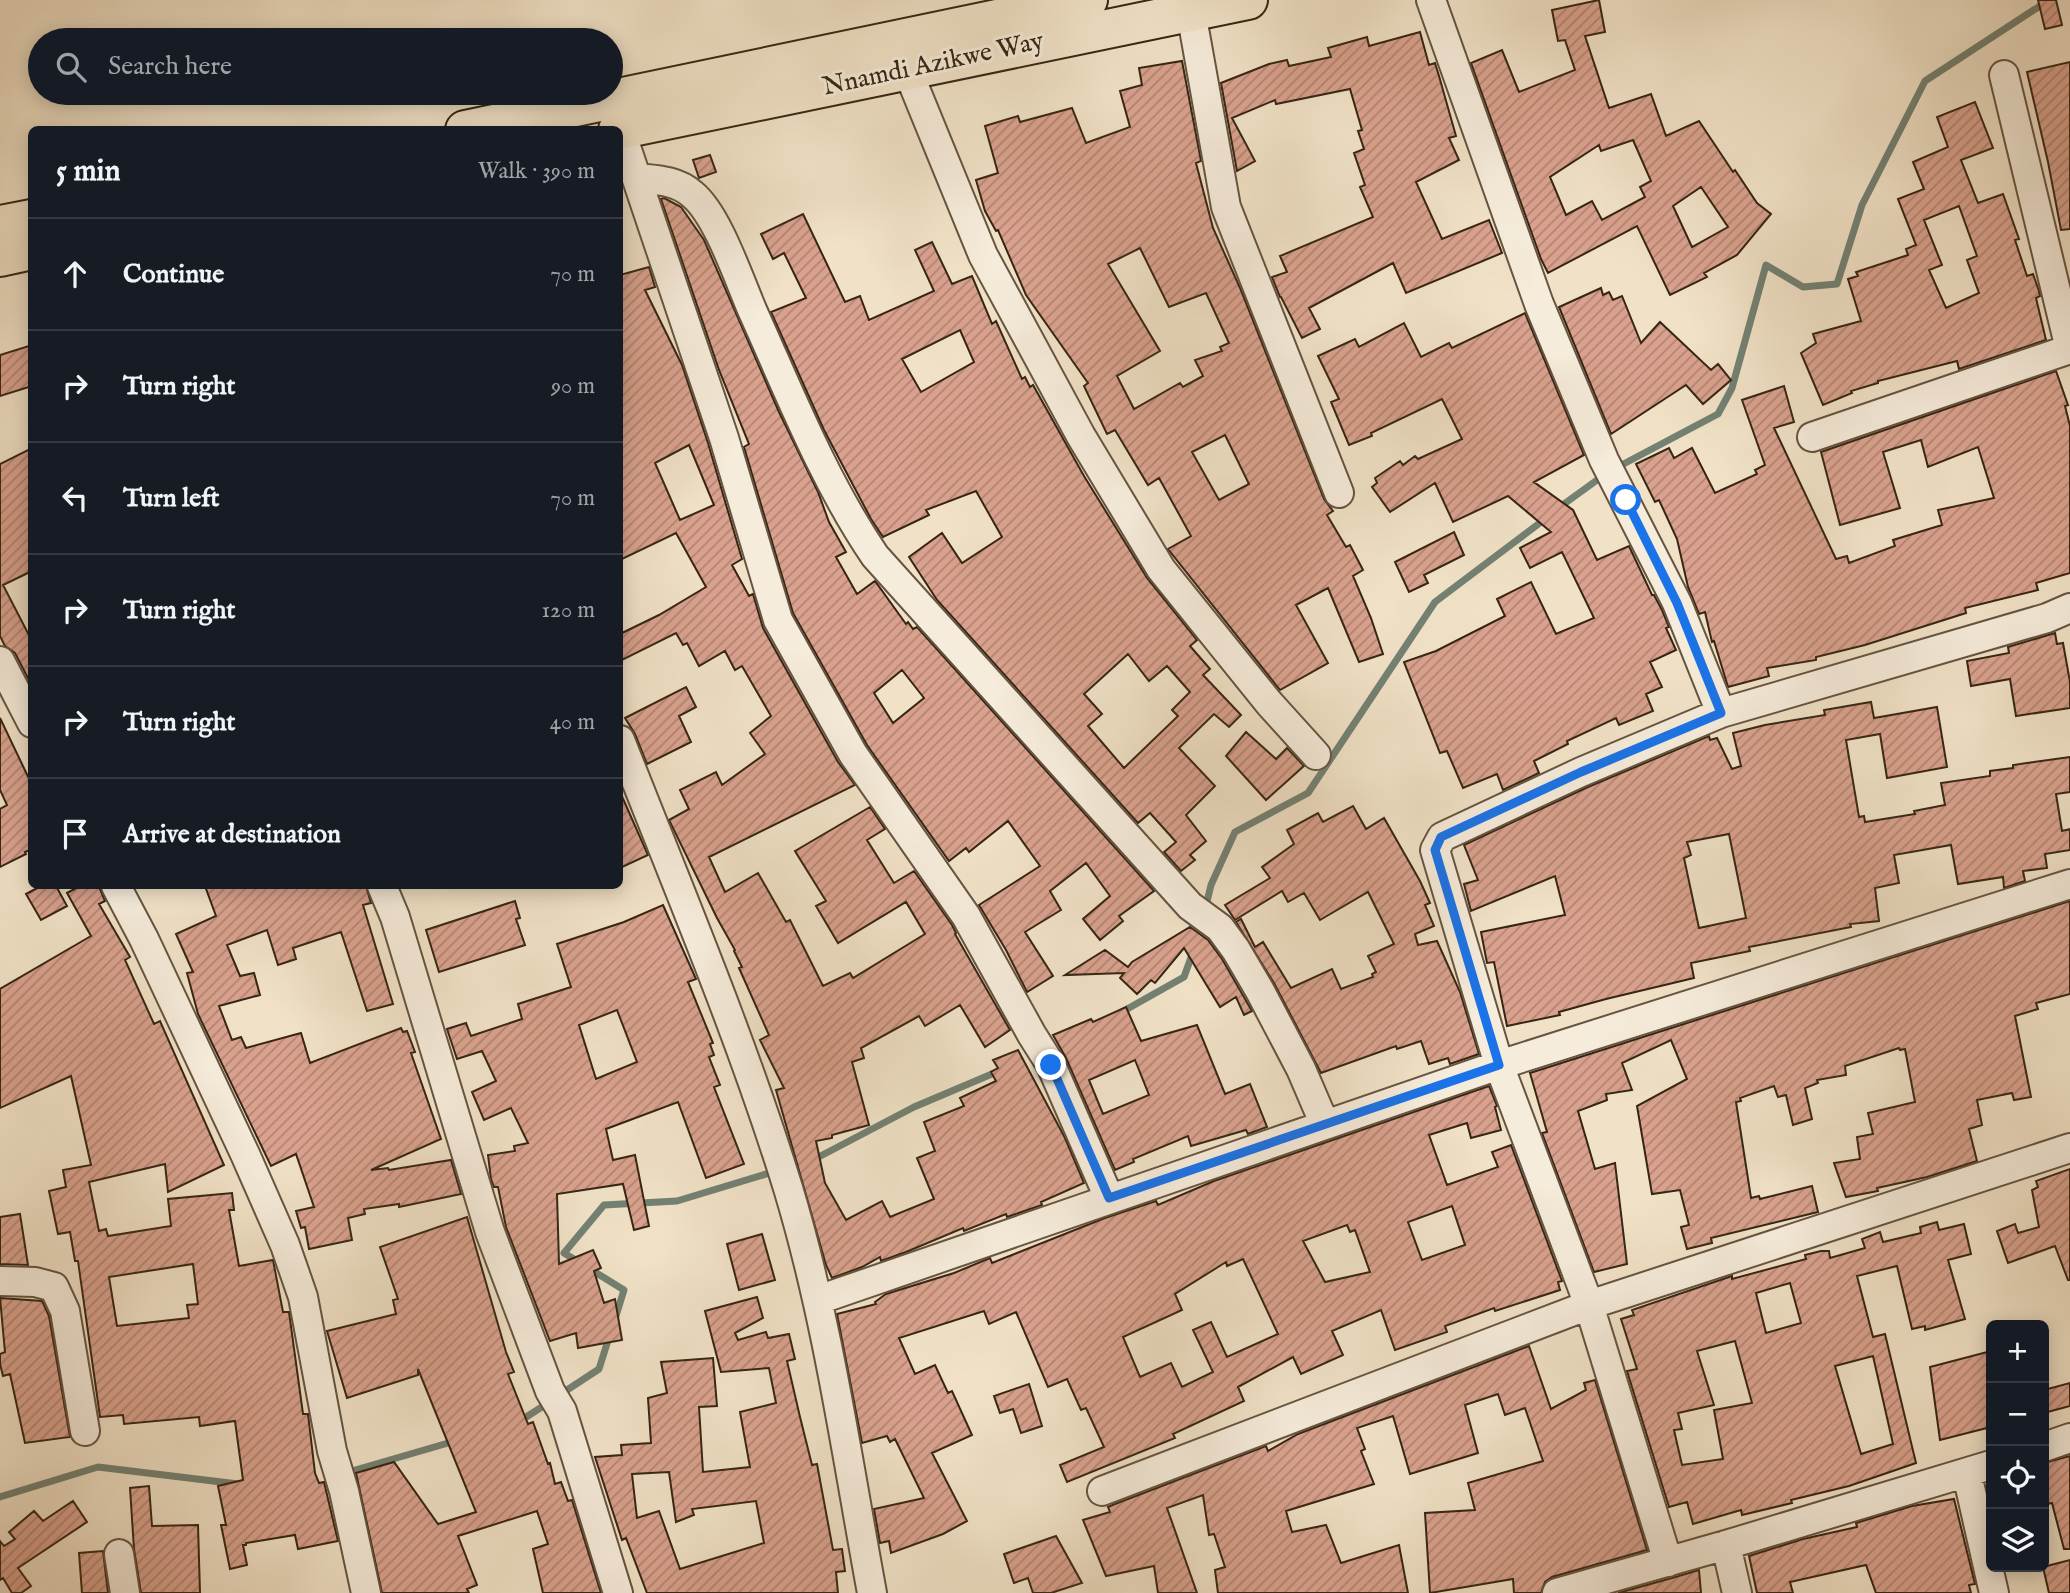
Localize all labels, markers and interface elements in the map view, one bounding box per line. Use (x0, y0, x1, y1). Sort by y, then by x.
street label: Nnamdi Azikwe Way (819, 24, 1047, 104)
search box (28, 28, 623, 105)
icon: search (52, 48, 90, 86)
text: Search here (108, 50, 232, 83)
text: 5 min (56, 153, 121, 191)
text: Walk · 390 m (478, 157, 595, 186)
icon: ahead (56, 255, 94, 293)
text: Continue (123, 258, 224, 291)
text: 70 m (550, 260, 595, 289)
icon: right (56, 367, 94, 405)
text: Turn right (123, 370, 236, 403)
text: 90 m (551, 372, 595, 401)
icon: left (56, 479, 94, 517)
text: Turn left (123, 482, 220, 515)
text: 70 m (550, 484, 595, 513)
route start (1610, 484, 1641, 515)
icon: right (56, 591, 94, 629)
text: Turn right (123, 594, 236, 627)
text: 120 m (542, 596, 595, 625)
icon: right (56, 703, 94, 741)
text: Turn right (123, 706, 236, 739)
text: 40 m (550, 708, 595, 737)
icon: arrive (56, 815, 94, 853)
text: Arrive at destination (123, 818, 341, 851)
route end (1035, 1049, 1066, 1080)
map controls (1986, 1320, 2049, 1572)
button: + (1986, 1320, 2049, 1383)
button: − (1986, 1383, 2049, 1446)
button: locate (1986, 1446, 2049, 1509)
button: layers (1986, 1509, 2049, 1572)

